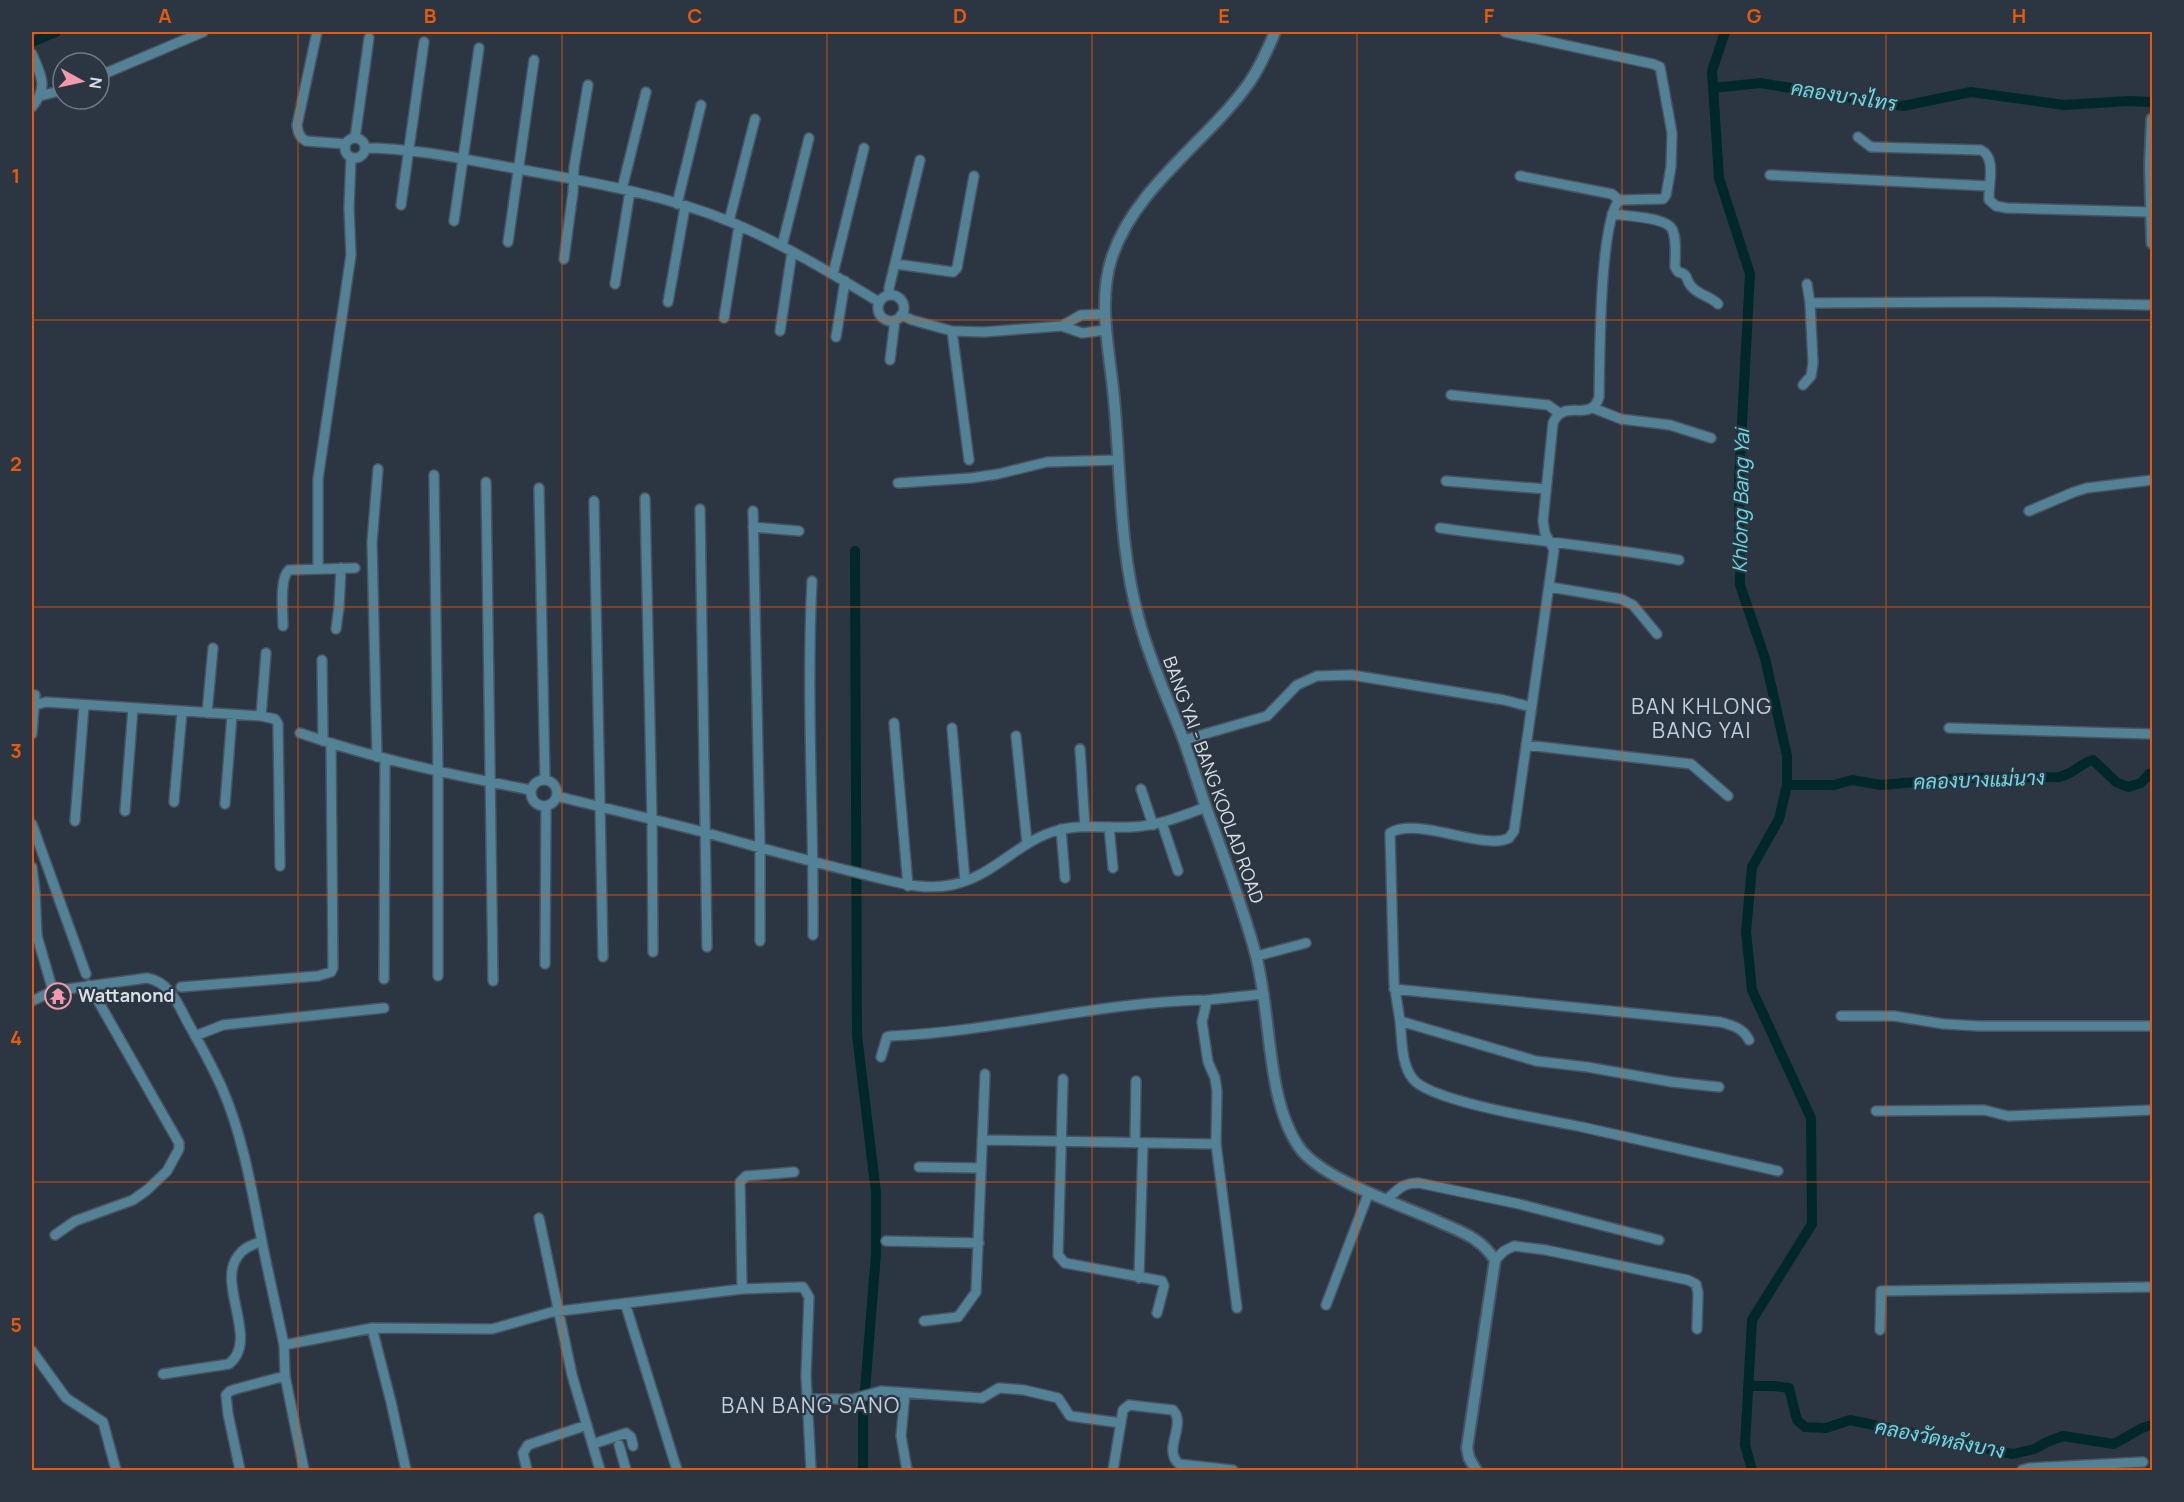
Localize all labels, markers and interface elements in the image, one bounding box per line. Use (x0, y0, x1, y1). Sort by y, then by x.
text: A (158, 2, 172, 29)
text: B (424, 2, 437, 29)
text: C (688, 2, 702, 29)
text: D (953, 2, 967, 29)
text: E (1218, 2, 1230, 29)
text: F (1484, 2, 1495, 29)
text: G (1747, 2, 1762, 29)
text: H (2012, 2, 2026, 29)
north arrow (51, 51, 111, 111)
water label: คลองบางไทร (1789, 74, 1900, 117)
text: N (84, 76, 108, 90)
text: 1 (12, 162, 20, 189)
water label: Khlong Bang Yai (1726, 426, 1755, 573)
text: 2 (10, 450, 22, 477)
street label: BANG YAI - BANG KOOLAD ROAD (1158, 653, 1270, 906)
district label: BAN KHLONG BANG YAI (1631, 692, 1773, 744)
text: 3 (10, 737, 22, 764)
water label: คลองบางแม่นาง (1913, 764, 2045, 795)
temple icon: Wattanond (43, 981, 73, 1011)
place label: Wattanond (78, 983, 174, 1007)
text: 4 (10, 1024, 22, 1051)
text: 5 (10, 1311, 22, 1338)
district label: BAN BANG SANO (721, 1391, 901, 1419)
water label: คลองวัดหลังบาง (1873, 1413, 2007, 1464)

